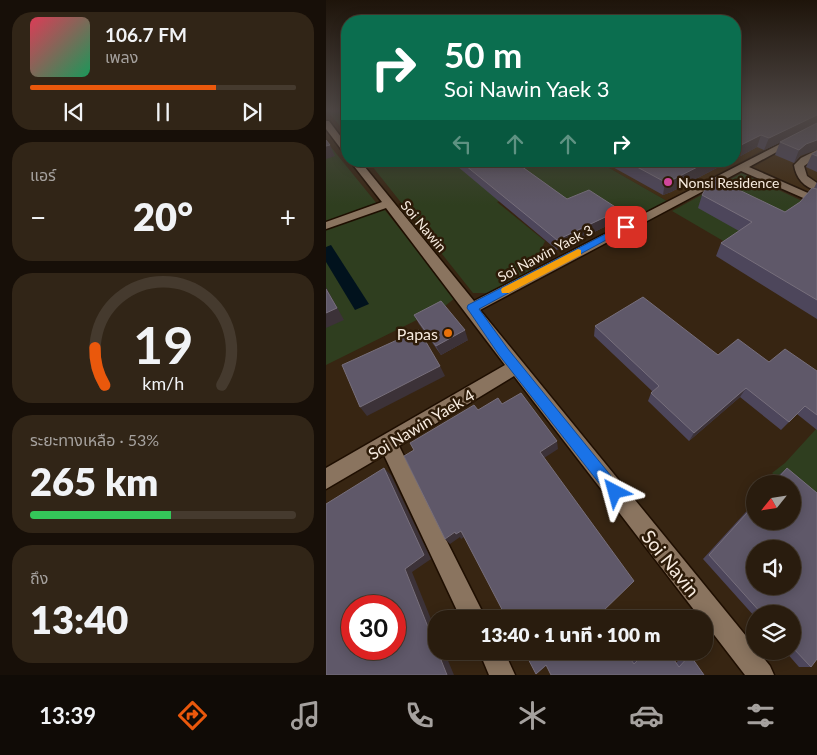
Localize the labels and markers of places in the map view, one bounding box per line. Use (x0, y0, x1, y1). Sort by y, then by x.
place label: Nonsi Residence (678, 174, 779, 191)
marker: Nonsi Residence (662, 176, 674, 188)
pin (605, 206, 647, 248)
place label: Papas (397, 324, 438, 343)
marker: Papas (442, 327, 454, 339)

